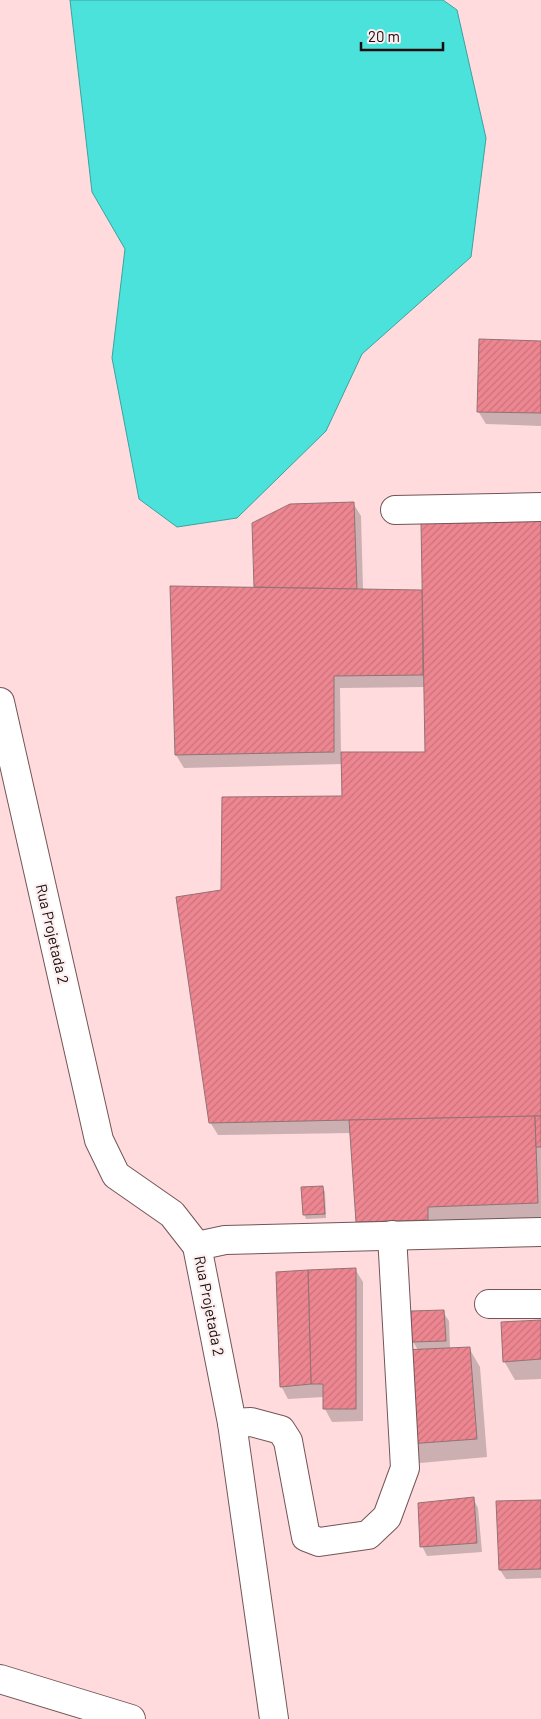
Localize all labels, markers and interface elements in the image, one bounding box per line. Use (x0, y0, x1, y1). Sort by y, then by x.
scale bar (361, 20, 444, 52)
text: 20 m (368, 27, 400, 45)
street label: Rua Projetada 2 (33, 882, 73, 985)
street label: Rua Projetada 2 (191, 1254, 229, 1358)

